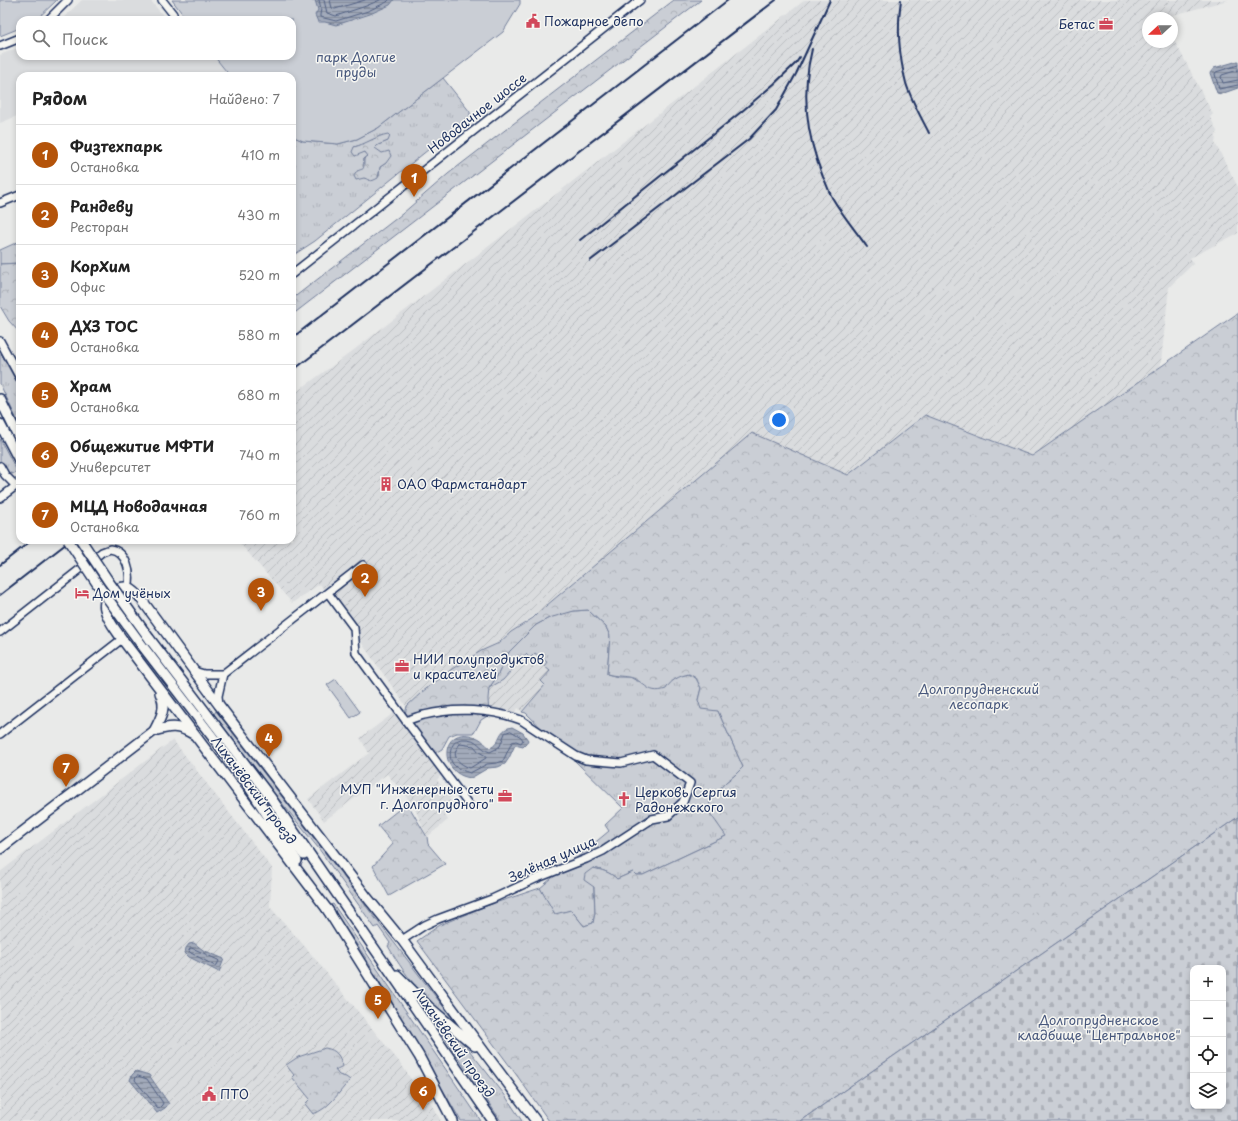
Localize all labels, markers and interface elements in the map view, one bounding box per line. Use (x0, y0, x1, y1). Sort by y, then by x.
place label: Пожарное депо (544, 11, 644, 30)
north arrow (1142, 12, 1178, 48)
public building icon: Пожарное депо (525, 13, 541, 29)
place label: Бетас (1059, 14, 1095, 33)
search box (16, 16, 296, 60)
office icon: Бетас (1098, 16, 1114, 32)
icon: search (30, 27, 52, 49)
text: Поиск (62, 27, 108, 50)
park label: парк Долгие пруды (316, 47, 396, 81)
street label: Новодачное шоссе (423, 68, 530, 157)
text: Рядом (32, 85, 87, 111)
text: Найдено: 7 (209, 89, 280, 108)
text: Физтехпарк (70, 134, 162, 157)
text: 1 (42, 145, 48, 164)
text: 410 m (241, 145, 280, 164)
text: Остановка (70, 157, 139, 176)
pin: 1 (401, 164, 427, 197)
text: Рандеву (70, 194, 133, 217)
text: 2 (40, 205, 50, 224)
text: 430 m (238, 205, 280, 224)
text: Ресторан (70, 217, 129, 236)
text: КорХим (70, 254, 131, 277)
text: 3 (41, 265, 49, 284)
text: 520 m (238, 265, 280, 284)
text: Офис (70, 277, 105, 296)
text: ДХЗ ТОС (70, 314, 138, 337)
text: 4 (41, 325, 49, 344)
text: 580 m (238, 325, 280, 344)
text: Остановка (70, 337, 139, 356)
text: Храм (70, 374, 112, 397)
text: 5 (41, 385, 49, 404)
text: 680 m (237, 385, 280, 404)
text: Остановка (70, 397, 139, 416)
your location (769, 410, 789, 430)
text: Общежитие МФТИ (70, 434, 214, 457)
text: 6 (40, 445, 50, 464)
text: 740 m (239, 445, 280, 464)
text: Университет (70, 457, 150, 476)
place label: ОАО Фармстандарт (397, 474, 527, 493)
building icon: ОАО Фармстандарт (378, 476, 394, 492)
text: МЦД Новодачная (70, 494, 208, 517)
text: 7 (41, 505, 49, 524)
text: 760 m (239, 505, 280, 524)
text: Остановка (70, 517, 139, 536)
pin: 2 (352, 564, 378, 597)
pin: 3 (248, 578, 274, 611)
place label: Дом учёных (92, 583, 171, 602)
hotel icon: Дом учёных (74, 585, 90, 601)
place label: НИИ полупродуктов и красителей (413, 649, 544, 683)
office icon: НИИ полупродуктов и красителей (394, 658, 410, 674)
park label: Долгопрудненский лесопарк (918, 679, 1039, 713)
pin: 4 (256, 724, 282, 757)
street label: Лихачёвский проезд (207, 731, 302, 848)
pin: 7 (53, 754, 79, 787)
place label: МУП "Инженерные сети г. Долгопрудного" (340, 779, 494, 813)
place label: Церковь Сергия Радонежского (635, 782, 737, 816)
office icon: МУП "Инженерные сети г. Долгопрудного" (497, 788, 513, 804)
church icon: Церковь Сергия Радонежского (616, 791, 632, 807)
street label: Зелёная улица (505, 830, 600, 886)
map controls (1190, 965, 1226, 1109)
button: + (1190, 965, 1226, 1001)
street label: Лихачёвский проезд (409, 982, 500, 1101)
pin: 5 (365, 986, 391, 1019)
button: − (1190, 1001, 1226, 1037)
park label: Долгопрудненское кладбище "Центральное" (1017, 1010, 1181, 1044)
button: locate (1190, 1037, 1226, 1073)
button: layers (1190, 1073, 1226, 1109)
pin: 6 (410, 1077, 436, 1110)
place label: ПТО (220, 1084, 249, 1103)
public building icon: ПТО (201, 1086, 217, 1102)

